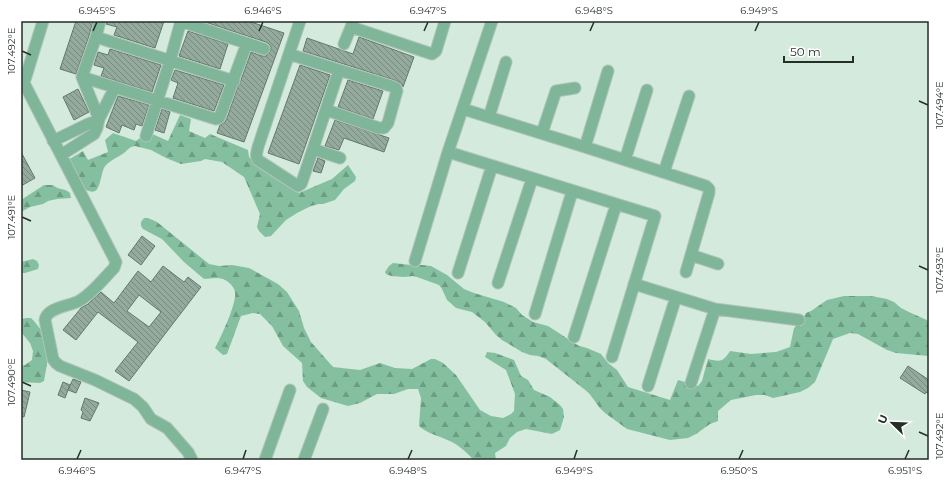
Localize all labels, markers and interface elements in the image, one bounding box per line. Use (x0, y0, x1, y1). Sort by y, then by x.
text: 6.945°S (78, 4, 116, 17)
text: 6.946°S (244, 4, 282, 17)
text: 6.947°S (410, 4, 446, 17)
text: 6.948°S (575, 4, 613, 17)
text: 6.949°S (740, 4, 778, 17)
text: 107.492°E (5, 27, 18, 74)
scale bar (784, 38, 853, 64)
text: 50 m (790, 44, 821, 59)
text: 107.494°E (933, 81, 946, 129)
text: 107.491°E (5, 194, 18, 239)
text: 107.493°E (933, 246, 946, 293)
text: 107.490°E (5, 358, 18, 406)
north arrow (872, 403, 912, 443)
text: U (875, 412, 891, 426)
text: 107.492°E (933, 412, 946, 459)
text: 6.946°S (58, 464, 96, 477)
text: 6.947°S (225, 464, 261, 477)
text: 6.948°S (389, 464, 427, 477)
text: 6.949°S (555, 464, 593, 477)
text: 6.950°S (720, 464, 758, 477)
text: 6.951°S (888, 464, 922, 477)

